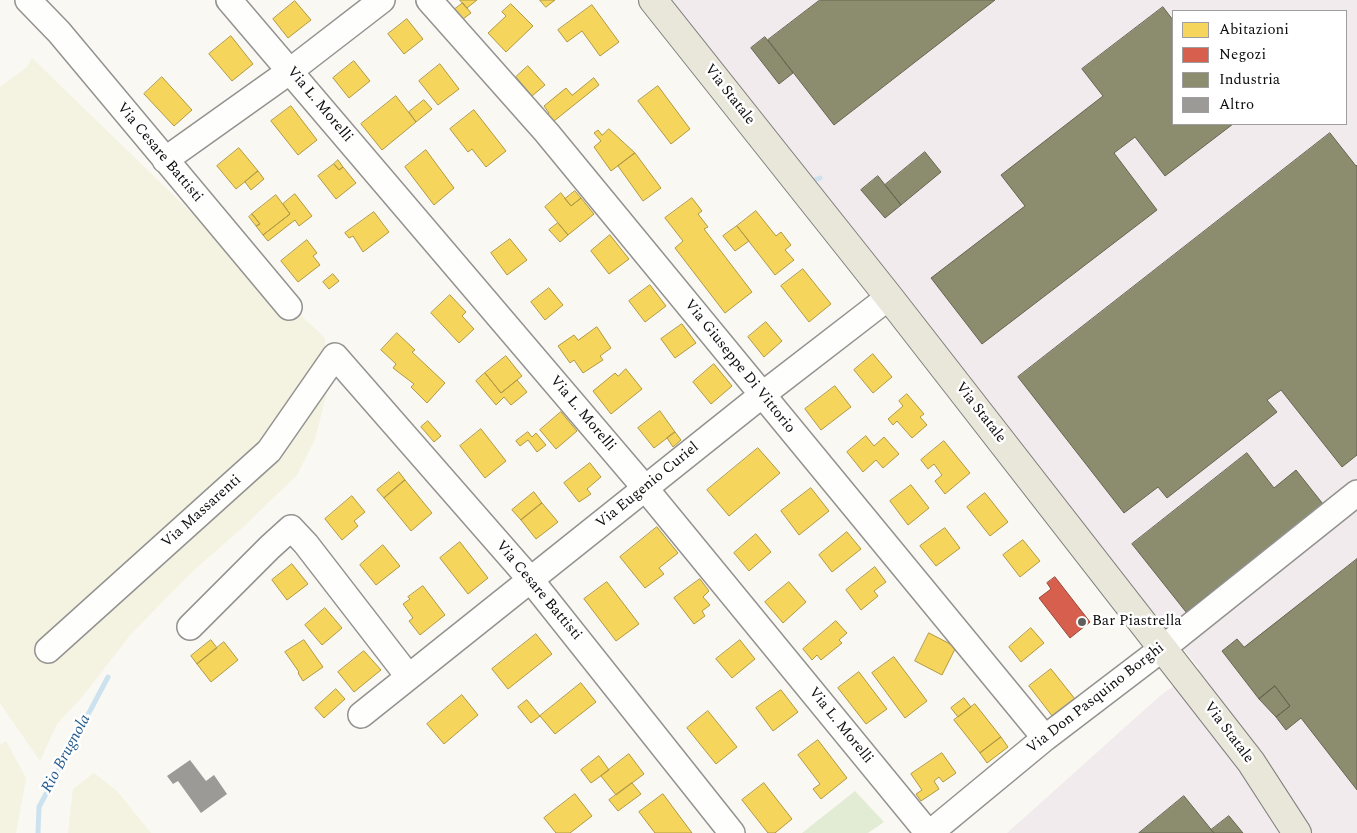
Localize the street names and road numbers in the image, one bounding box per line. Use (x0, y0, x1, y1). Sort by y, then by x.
street label: Via Statale (700, 61, 758, 129)
street label: Via L. Morelli (282, 64, 356, 146)
street label: Via Cesare Battisti (112, 99, 206, 207)
street label: Via Giuseppe Di Vittorio (680, 297, 798, 437)
street label: Via L. Morelli (545, 373, 619, 455)
street label: Via Statale (951, 379, 1009, 447)
street label: Via Eugenio Curiel (593, 439, 703, 533)
street label: Via Massarenti (159, 472, 245, 552)
street label: Via Cesare Battisti (491, 537, 585, 645)
street label: Via Don Pasquino Borghi (1024, 640, 1168, 758)
street label: Via L. Morelli (804, 684, 876, 768)
street label: Via Statale (1199, 699, 1257, 767)

